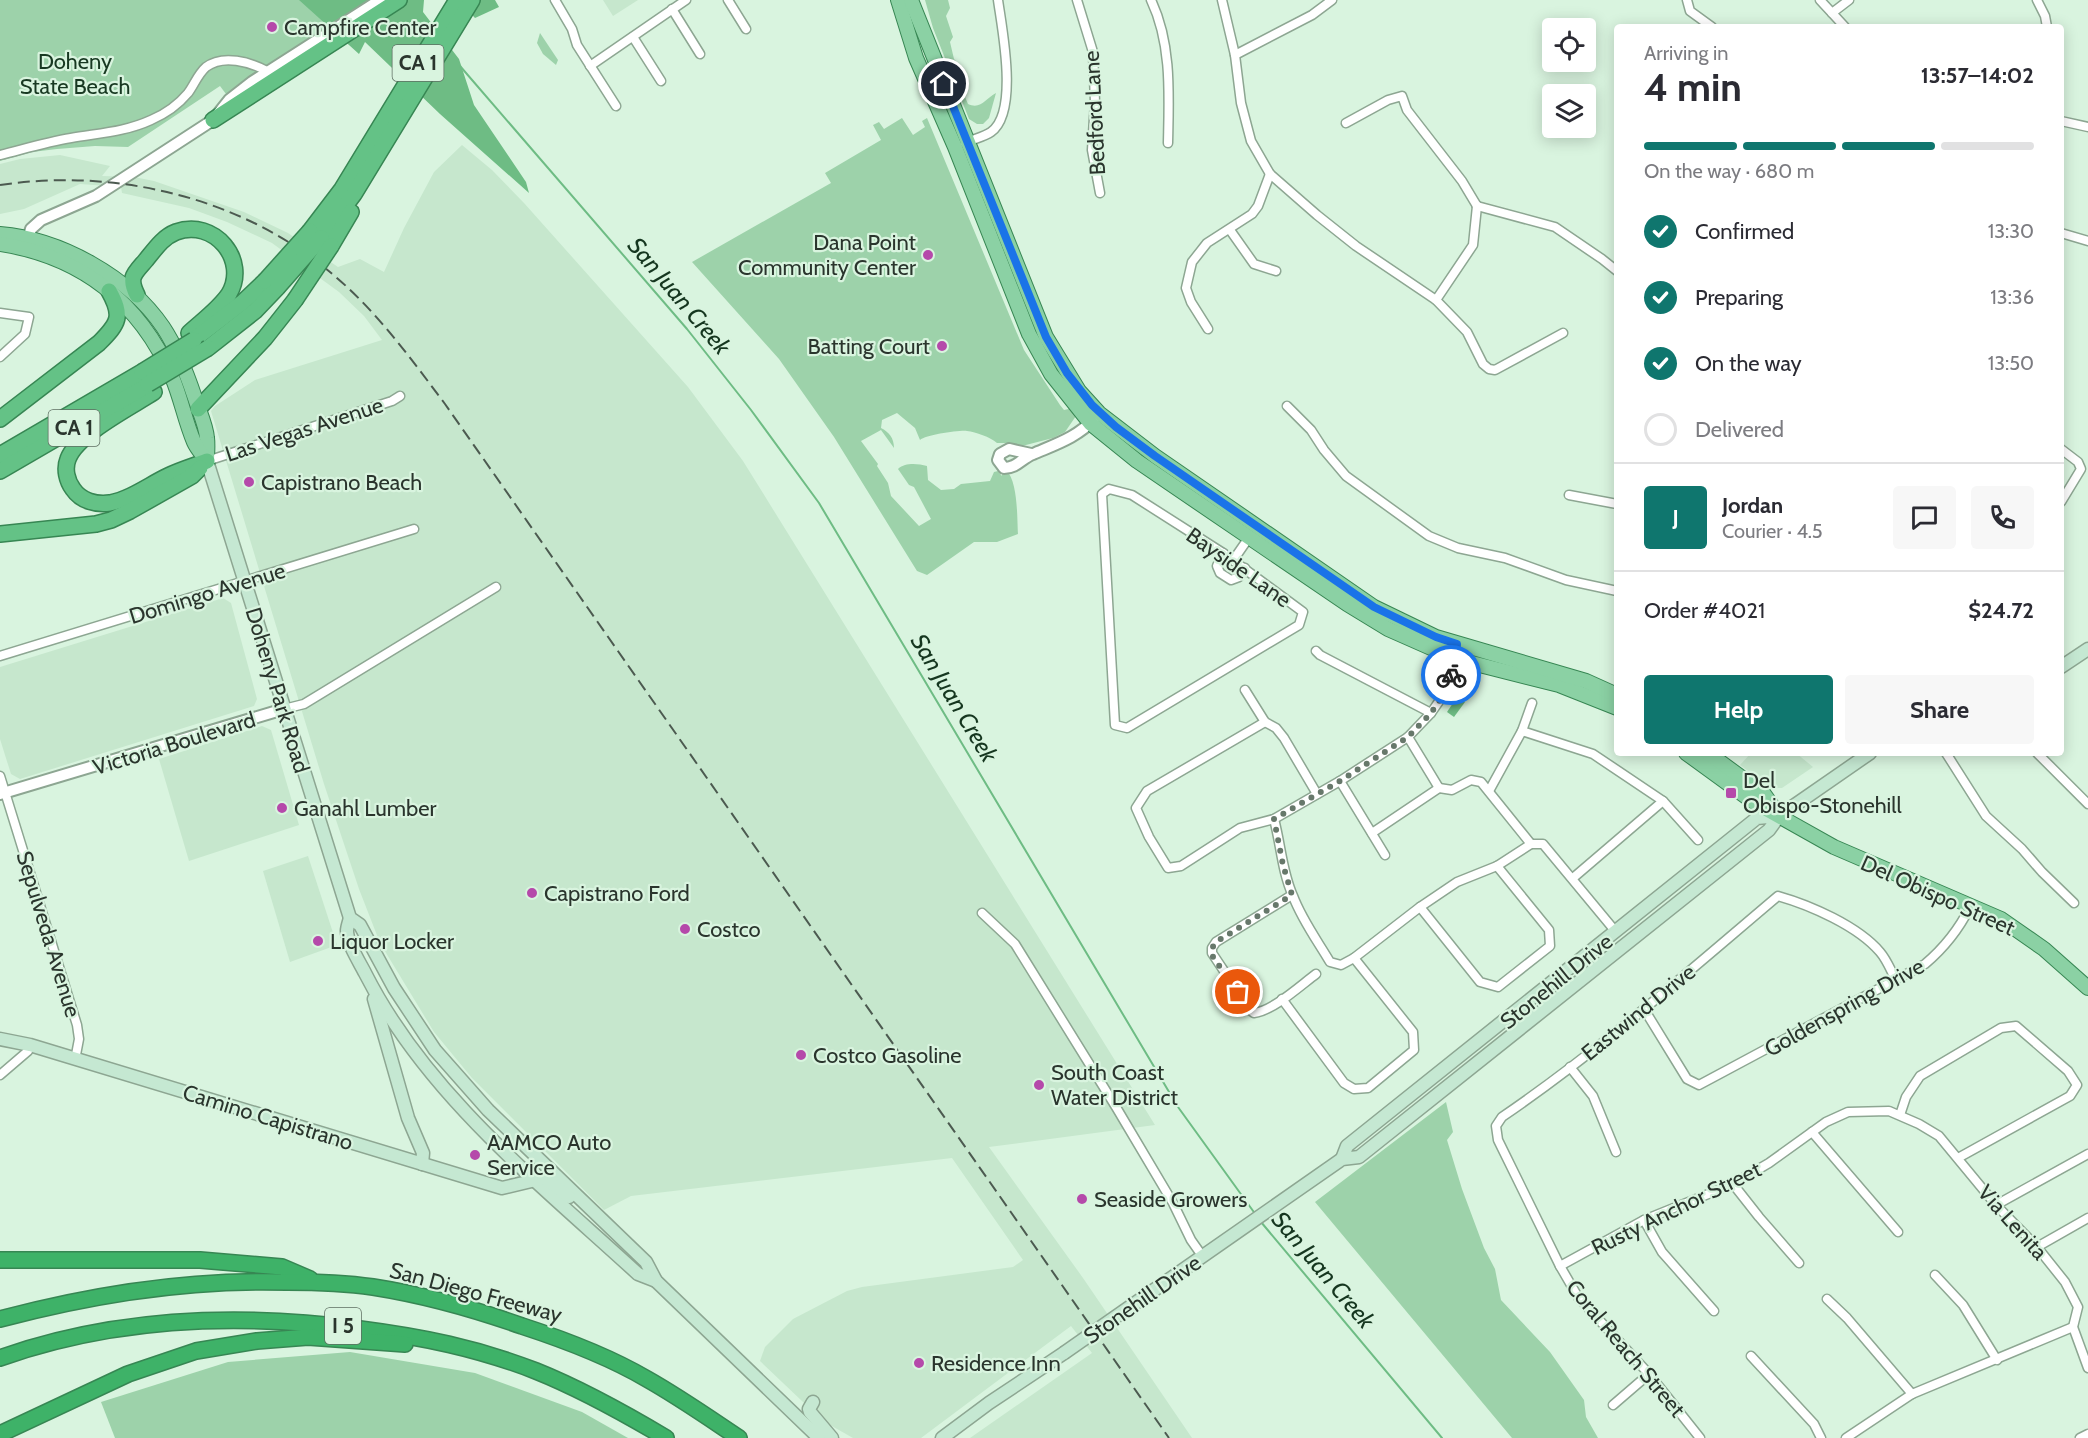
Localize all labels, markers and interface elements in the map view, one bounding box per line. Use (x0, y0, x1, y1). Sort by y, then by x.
place label: Campfire Center (284, 14, 437, 41)
map controls (1542, 18, 1596, 138)
button: locate (1542, 18, 1596, 72)
marker: Campfire Center (265, 20, 279, 34)
text: Arriving in (1644, 41, 1728, 65)
road number: CA 1 (392, 45, 444, 81)
park label: Doheny State Beach (20, 48, 130, 100)
street label: Bedford Lane (1078, 50, 1111, 176)
pin (918, 58, 969, 109)
text: 13:57–14:02 (1921, 62, 2034, 89)
text: 4 min (1644, 63, 1742, 111)
icon: home (927, 67, 960, 100)
button: layers (1542, 84, 1596, 138)
text: On the way · 680 m (1644, 159, 1814, 183)
icon: check (1644, 215, 1677, 248)
text: Confirmed (1695, 218, 1794, 245)
text: 13:30 (1988, 219, 2034, 243)
place label: Dana Point Community Center (738, 229, 917, 281)
water label: San Juan Creek (622, 231, 737, 361)
marker: Dana Point Community Center (921, 248, 935, 262)
icon: check (1644, 281, 1677, 314)
text: Preparing (1695, 284, 1783, 311)
text: 13:36 (1990, 285, 2034, 309)
place label: Batting Court (808, 333, 931, 360)
marker: Batting Court (935, 339, 949, 353)
icon: check (1644, 347, 1677, 380)
text: On the way (1695, 350, 1802, 377)
text: 13:50 (1988, 351, 2034, 375)
street label: Las Vegas Avenue (222, 391, 386, 468)
road number: CA 1 (48, 410, 100, 446)
text: Delivered (1695, 416, 1784, 443)
place label: Capistrano Beach (261, 469, 422, 496)
marker: Capistrano Beach (242, 475, 256, 489)
button: chat (1893, 486, 1956, 549)
button: phone (1971, 486, 2034, 549)
text: Jordan (1722, 492, 1783, 519)
text: J (1672, 504, 1679, 531)
text: Courier · 4.5 (1722, 519, 1823, 543)
street label: Bayside Lane (1181, 521, 1296, 613)
street label: Domingo Avenue (126, 557, 289, 630)
text: Order #4021 (1644, 597, 1765, 624)
text: $24.72 (1968, 597, 2034, 624)
street label: Doheny Park Road (240, 604, 316, 776)
water label: San Juan Creek (905, 628, 1004, 768)
courier (1421, 645, 1481, 705)
icon: bike (1435, 659, 1468, 692)
button: Help (1644, 675, 1833, 744)
button: Share (1845, 675, 2034, 744)
street label: Victoria Boulevard (90, 706, 259, 781)
place label: Del Obispo-Stonehill (1743, 767, 1902, 819)
marker: Del Obispo-Stonehill (1724, 786, 1738, 800)
place label: Ganahl Lumber (294, 795, 436, 822)
marker: Ganahl Lumber (275, 801, 289, 815)
street label: Sepulveda Avenue (10, 848, 87, 1020)
street label: Del Obispo Street (1857, 849, 2020, 942)
place label: Capistrano Ford (544, 880, 690, 907)
marker: Capistrano Ford (525, 886, 539, 900)
place label: Costco (697, 916, 761, 943)
marker: Costco (678, 922, 692, 936)
place label: Liquor Locker (330, 928, 454, 955)
street label: Stonehill Drive (1495, 928, 1618, 1035)
marker: Liquor Locker (311, 934, 325, 948)
street label: Goldenspring Drive (1760, 952, 1929, 1062)
street label: Eastwind Drive (1576, 958, 1701, 1067)
pin (1212, 966, 1263, 1017)
icon: bag (1221, 975, 1254, 1008)
place label: Costco Gasoline (813, 1042, 962, 1069)
marker: Costco Gasoline (794, 1048, 808, 1062)
place label: South Coast Water District (1051, 1059, 1178, 1111)
marker: South Coast Water District (1032, 1078, 1046, 1092)
street label: Camino Capistrano (179, 1079, 356, 1156)
place label: AAMCO Auto Service (487, 1129, 611, 1181)
marker: AAMCO Auto Service (468, 1148, 482, 1162)
street label: Rusty Anchor Street (1587, 1155, 1766, 1261)
street label: Via Lenita (1972, 1179, 2054, 1266)
place label: Seaside Growers (1094, 1186, 1247, 1213)
marker: Seaside Growers (1075, 1192, 1089, 1206)
water label: San Juan Creek (1266, 1205, 1381, 1335)
street label: Stonehill Drive (1079, 1249, 1206, 1350)
street label: San Diego Freeway (387, 1257, 565, 1328)
street label: Coral Reach Street (1560, 1274, 1691, 1423)
road number: I 5 (325, 1308, 361, 1344)
place label: Residence Inn (931, 1350, 1061, 1377)
marker: Residence Inn (912, 1356, 926, 1370)

